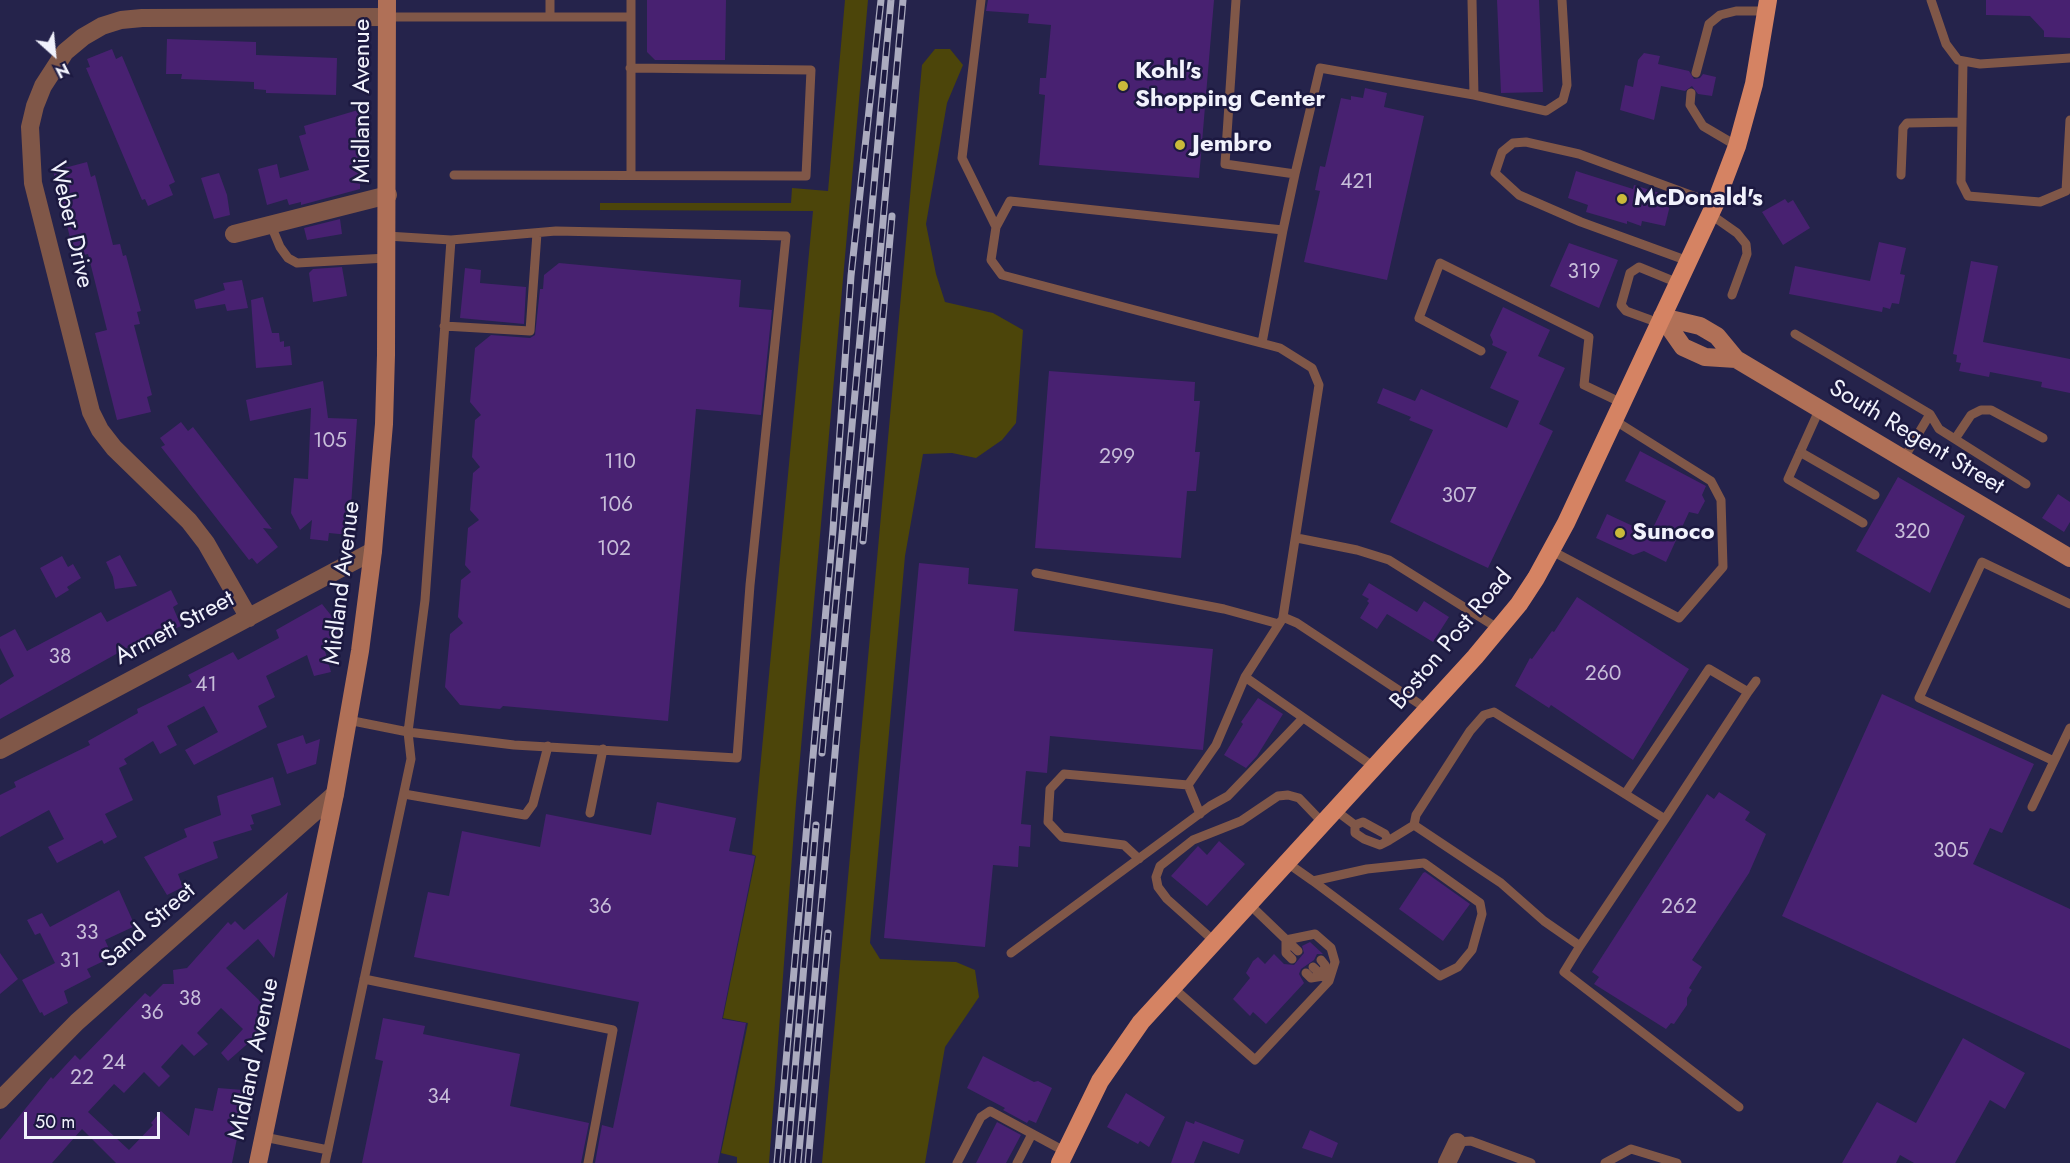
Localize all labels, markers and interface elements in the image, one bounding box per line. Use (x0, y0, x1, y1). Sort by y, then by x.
street label: Midland Avenue (349, 19, 377, 183)
north arrow (24, 24, 84, 84)
text: N (52, 57, 73, 84)
place label: Kohl's Shopping Center (1135, 58, 1325, 114)
marker: Kohl's Shopping Center (1116, 79, 1130, 93)
place label: Jembro (1192, 131, 1272, 159)
marker: Jembro (1173, 138, 1187, 152)
street label: Weber Drive (41, 159, 99, 291)
house number: 421 (1340, 170, 1374, 196)
place label: McDonald's (1634, 185, 1763, 213)
marker: McDonald's (1615, 192, 1629, 206)
house number: 319 (1567, 260, 1601, 286)
street label: South Regent Street (1823, 374, 2009, 502)
house number: 105 (313, 429, 347, 455)
house number: 299 (1099, 445, 1135, 471)
house number: 110 (604, 450, 636, 476)
house number: 307 (1441, 484, 1477, 510)
house number: 106 (599, 493, 633, 519)
street label: Midland Avenue (319, 500, 367, 666)
place label: Sunoco (1632, 519, 1715, 547)
house number: 320 (1894, 520, 1930, 546)
marker: Sunoco (1613, 526, 1627, 540)
house number: 102 (597, 537, 631, 563)
street label: Boston Post Road (1385, 564, 1519, 716)
street label: Armett Street (110, 586, 240, 672)
house number: 38 (49, 645, 71, 671)
house number: 260 (1585, 662, 1621, 688)
house number: 41 (195, 673, 217, 699)
house number: 305 (1933, 839, 1969, 865)
street label: Sand Street (96, 877, 202, 975)
house number: 36 (588, 895, 612, 921)
house number: 262 (1661, 895, 1697, 921)
house number: 33 (76, 921, 98, 947)
house number: 31 (60, 949, 80, 975)
street label: Midland Avenue (224, 975, 286, 1143)
house number: 38 (179, 987, 201, 1013)
house number: 36 (140, 1001, 164, 1027)
house number: 24 (102, 1051, 126, 1077)
house number: 22 (70, 1066, 94, 1092)
house number: 34 (427, 1085, 451, 1111)
scale bar (27, 1100, 164, 1138)
text: 50 m (35, 1109, 75, 1135)

